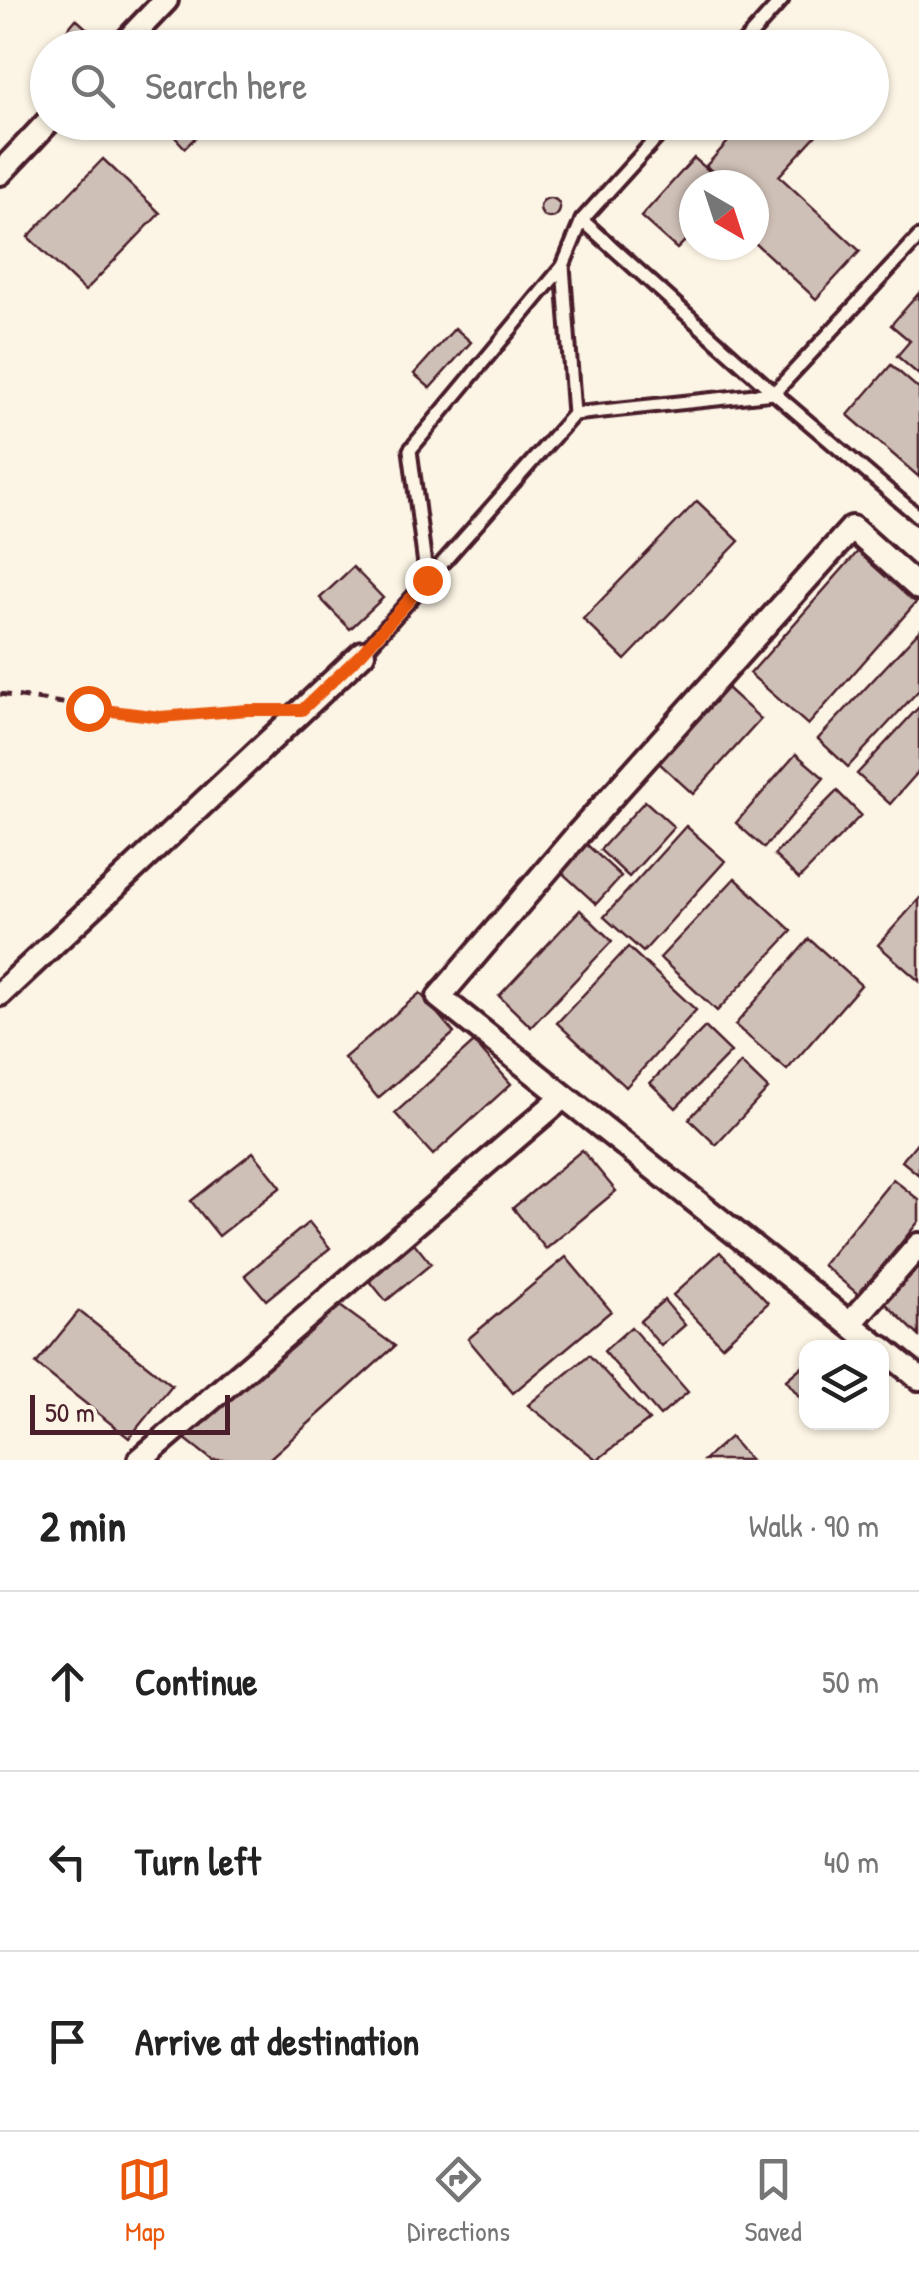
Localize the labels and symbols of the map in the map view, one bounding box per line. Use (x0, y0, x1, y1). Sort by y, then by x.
north arrow (679, 170, 769, 260)
route end (405, 558, 451, 604)
route start (66, 686, 112, 732)
scale bar (30, 1390, 230, 1434)

